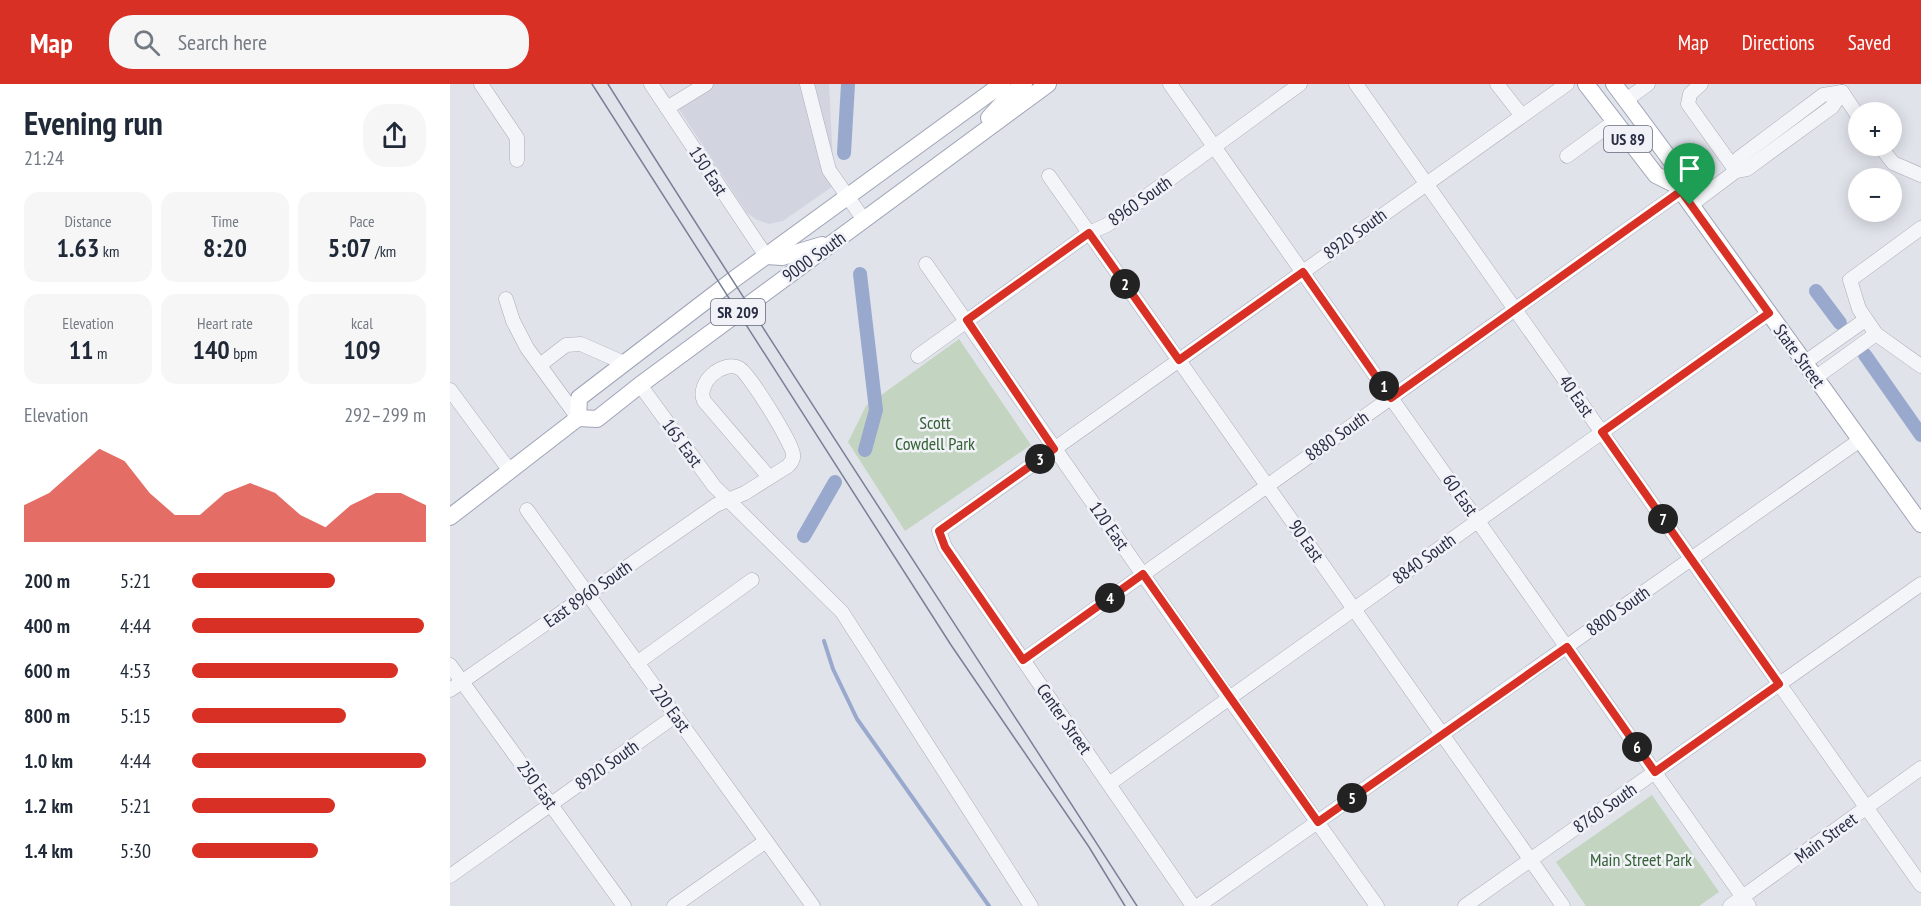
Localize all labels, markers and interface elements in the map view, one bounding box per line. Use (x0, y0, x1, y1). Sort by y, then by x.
search box (109, 15, 529, 69)
text: Map (30, 24, 73, 61)
icon: search (130, 26, 163, 59)
text: Search here (178, 28, 267, 56)
text: Map (1678, 29, 1709, 56)
text: Directions (1742, 29, 1815, 56)
text: Saved (1848, 29, 1891, 56)
text: Evening run (24, 101, 163, 144)
map controls (1848, 102, 1902, 222)
button: + (1848, 102, 1902, 156)
button: share (363, 104, 426, 167)
road number: US 89 (1604, 126, 1652, 152)
street label: 150 East (684, 142, 733, 200)
pin (1664, 143, 1715, 205)
text: 21:24 (24, 145, 64, 171)
icon: arrive (1673, 152, 1706, 185)
button: − (1848, 168, 1902, 222)
street label: 8960 South (1103, 170, 1176, 231)
street label: 8920 South (1319, 203, 1391, 264)
text: Distance (64, 211, 112, 231)
text: Time (211, 211, 239, 231)
text: Pace (349, 211, 375, 231)
street label: 9000 South (778, 226, 850, 287)
text: 1.63 (57, 231, 99, 264)
text: 8:20 (203, 231, 247, 264)
text: 5:07 (328, 231, 372, 264)
text: km (99, 241, 119, 261)
text: /km (372, 241, 396, 261)
pin: 2 (1110, 269, 1140, 299)
text: 2 (1121, 274, 1129, 294)
road number: SR 209 (711, 299, 765, 325)
text: Elevation (62, 313, 114, 333)
text: Heart rate (197, 313, 253, 333)
text: kcal (351, 313, 373, 333)
street label: State Street (1769, 319, 1830, 392)
text: 11 (69, 333, 94, 366)
text: 140 (192, 333, 230, 366)
text: 109 (343, 333, 381, 366)
text: m (94, 343, 107, 363)
text: bpm (230, 343, 258, 363)
street label: 40 East (1554, 370, 1599, 421)
pin: 1 (1369, 371, 1399, 401)
text: 1 (1380, 376, 1388, 396)
text: Elevation (24, 402, 88, 428)
text: 292–299 m (344, 402, 426, 428)
street label: 8880 South (1300, 405, 1373, 466)
park label: Scott Cowdell Park (895, 411, 975, 455)
street label: 165 East (657, 414, 708, 471)
pin: 3 (1025, 444, 1055, 474)
text: 3 (1036, 449, 1044, 469)
street label: 60 East (1438, 469, 1483, 520)
street label: 120 East (1084, 497, 1134, 554)
pin: 7 (1648, 504, 1678, 534)
text: 7 (1659, 509, 1667, 529)
street label: 90 East (1284, 515, 1329, 566)
street label: 8840 South (1388, 528, 1460, 589)
street label: East 8960 South (539, 555, 636, 632)
text: 200 m (24, 568, 70, 594)
text: 5:21 (120, 568, 151, 594)
street label: 8800 South (1581, 580, 1654, 641)
pin: 4 (1095, 583, 1125, 613)
text: 4 (1106, 588, 1114, 608)
text: 400 m (24, 613, 70, 639)
text: 4:44 (120, 613, 151, 639)
text: 600 m (24, 658, 70, 684)
text: 4:53 (120, 658, 151, 684)
street label: 220 East (645, 679, 696, 736)
street label: Center Street (1032, 679, 1097, 759)
text: 800 m (24, 703, 70, 729)
text: 5:15 (120, 703, 151, 729)
pin: 6 (1622, 732, 1652, 762)
street label: 8920 South (570, 734, 643, 795)
text: 6 (1633, 737, 1641, 757)
text: 1.0 km (24, 748, 73, 774)
text: 4:44 (120, 748, 151, 774)
street label: 250 East (512, 756, 563, 813)
street label: 8760 South (1568, 777, 1641, 838)
pin: 5 (1337, 783, 1367, 813)
text: 5 (1348, 788, 1356, 808)
text: 1.2 km (24, 793, 73, 819)
text: 5:21 (120, 793, 151, 819)
street label: Main Street (1790, 807, 1861, 868)
text: 1.4 km (24, 838, 73, 864)
text: 5:30 (120, 838, 151, 864)
park label: Main Street Park (1590, 848, 1692, 871)

